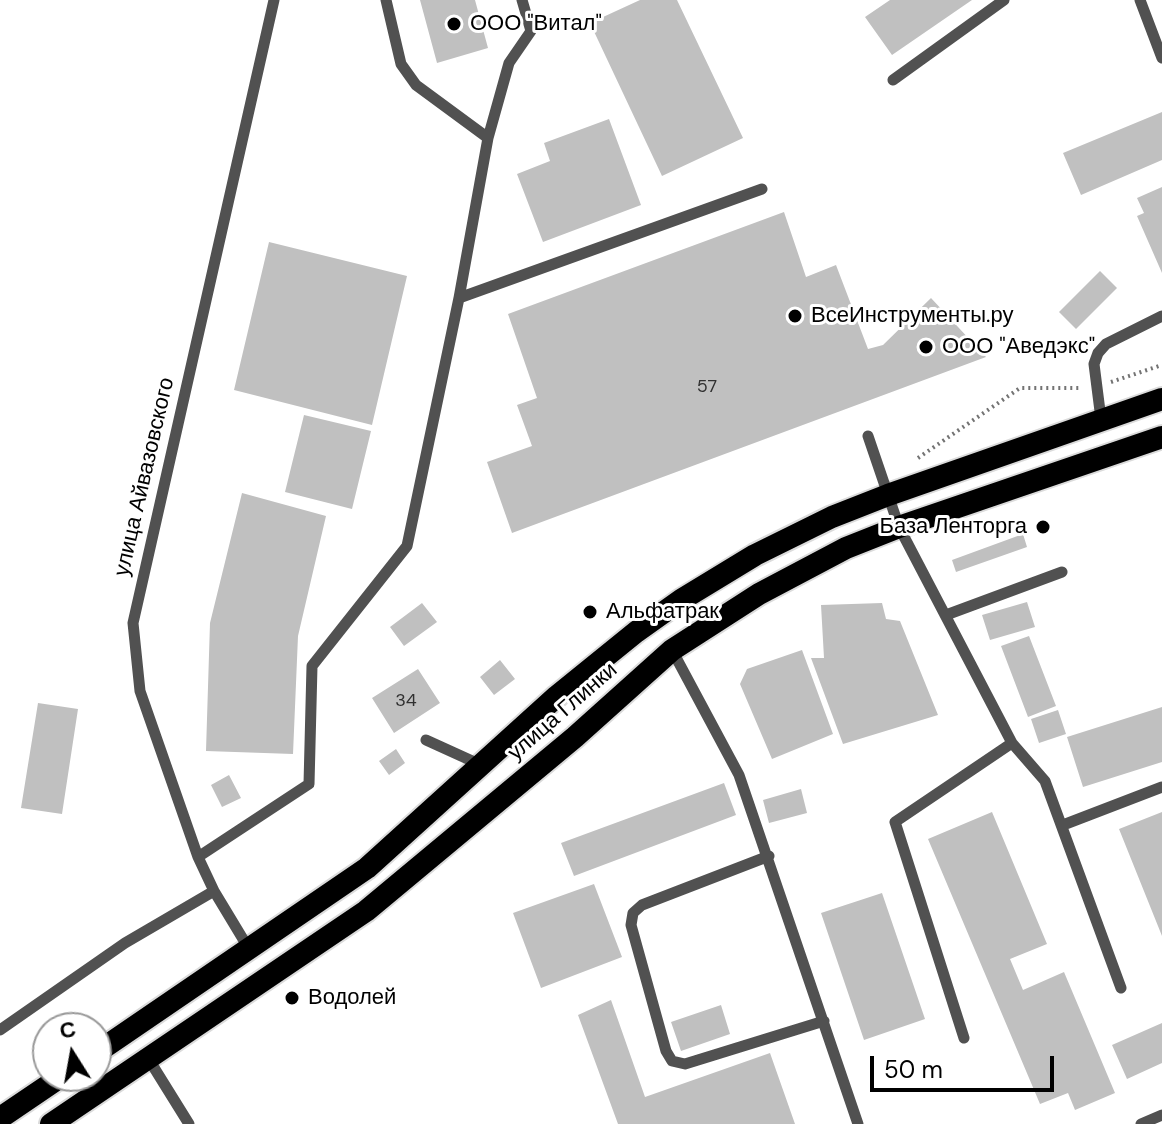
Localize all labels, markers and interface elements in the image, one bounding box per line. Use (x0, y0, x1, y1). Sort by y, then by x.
place label: ООО "Витал" (470, 11, 602, 37)
marker: ООО "Витал" (445, 15, 463, 33)
place label: ВсеИнструменты.ру (811, 303, 1013, 329)
marker: ВсеИнструменты.ру (786, 307, 804, 325)
place label: ООО "Аведэкс" (942, 334, 1095, 360)
marker: ООО "Аведэкс" (917, 338, 935, 356)
street label: улица Айвазовского (109, 375, 181, 579)
house number: 57 (697, 376, 717, 398)
place label: База Ленторга (880, 514, 1027, 540)
marker: База Ленторга (1034, 518, 1052, 536)
place label: Альфатрак (606, 599, 719, 625)
marker: Альфатрак (581, 603, 599, 621)
street label: улица Глинки (503, 657, 623, 767)
house number: 34 (395, 690, 417, 712)
place label: Водолей (308, 985, 396, 1011)
marker: Водолей (283, 989, 301, 1007)
north arrow (32, 1012, 112, 1092)
text: С (57, 1014, 78, 1046)
scale bar (874, 1040, 1058, 1090)
text: 50 m (884, 1054, 943, 1085)

